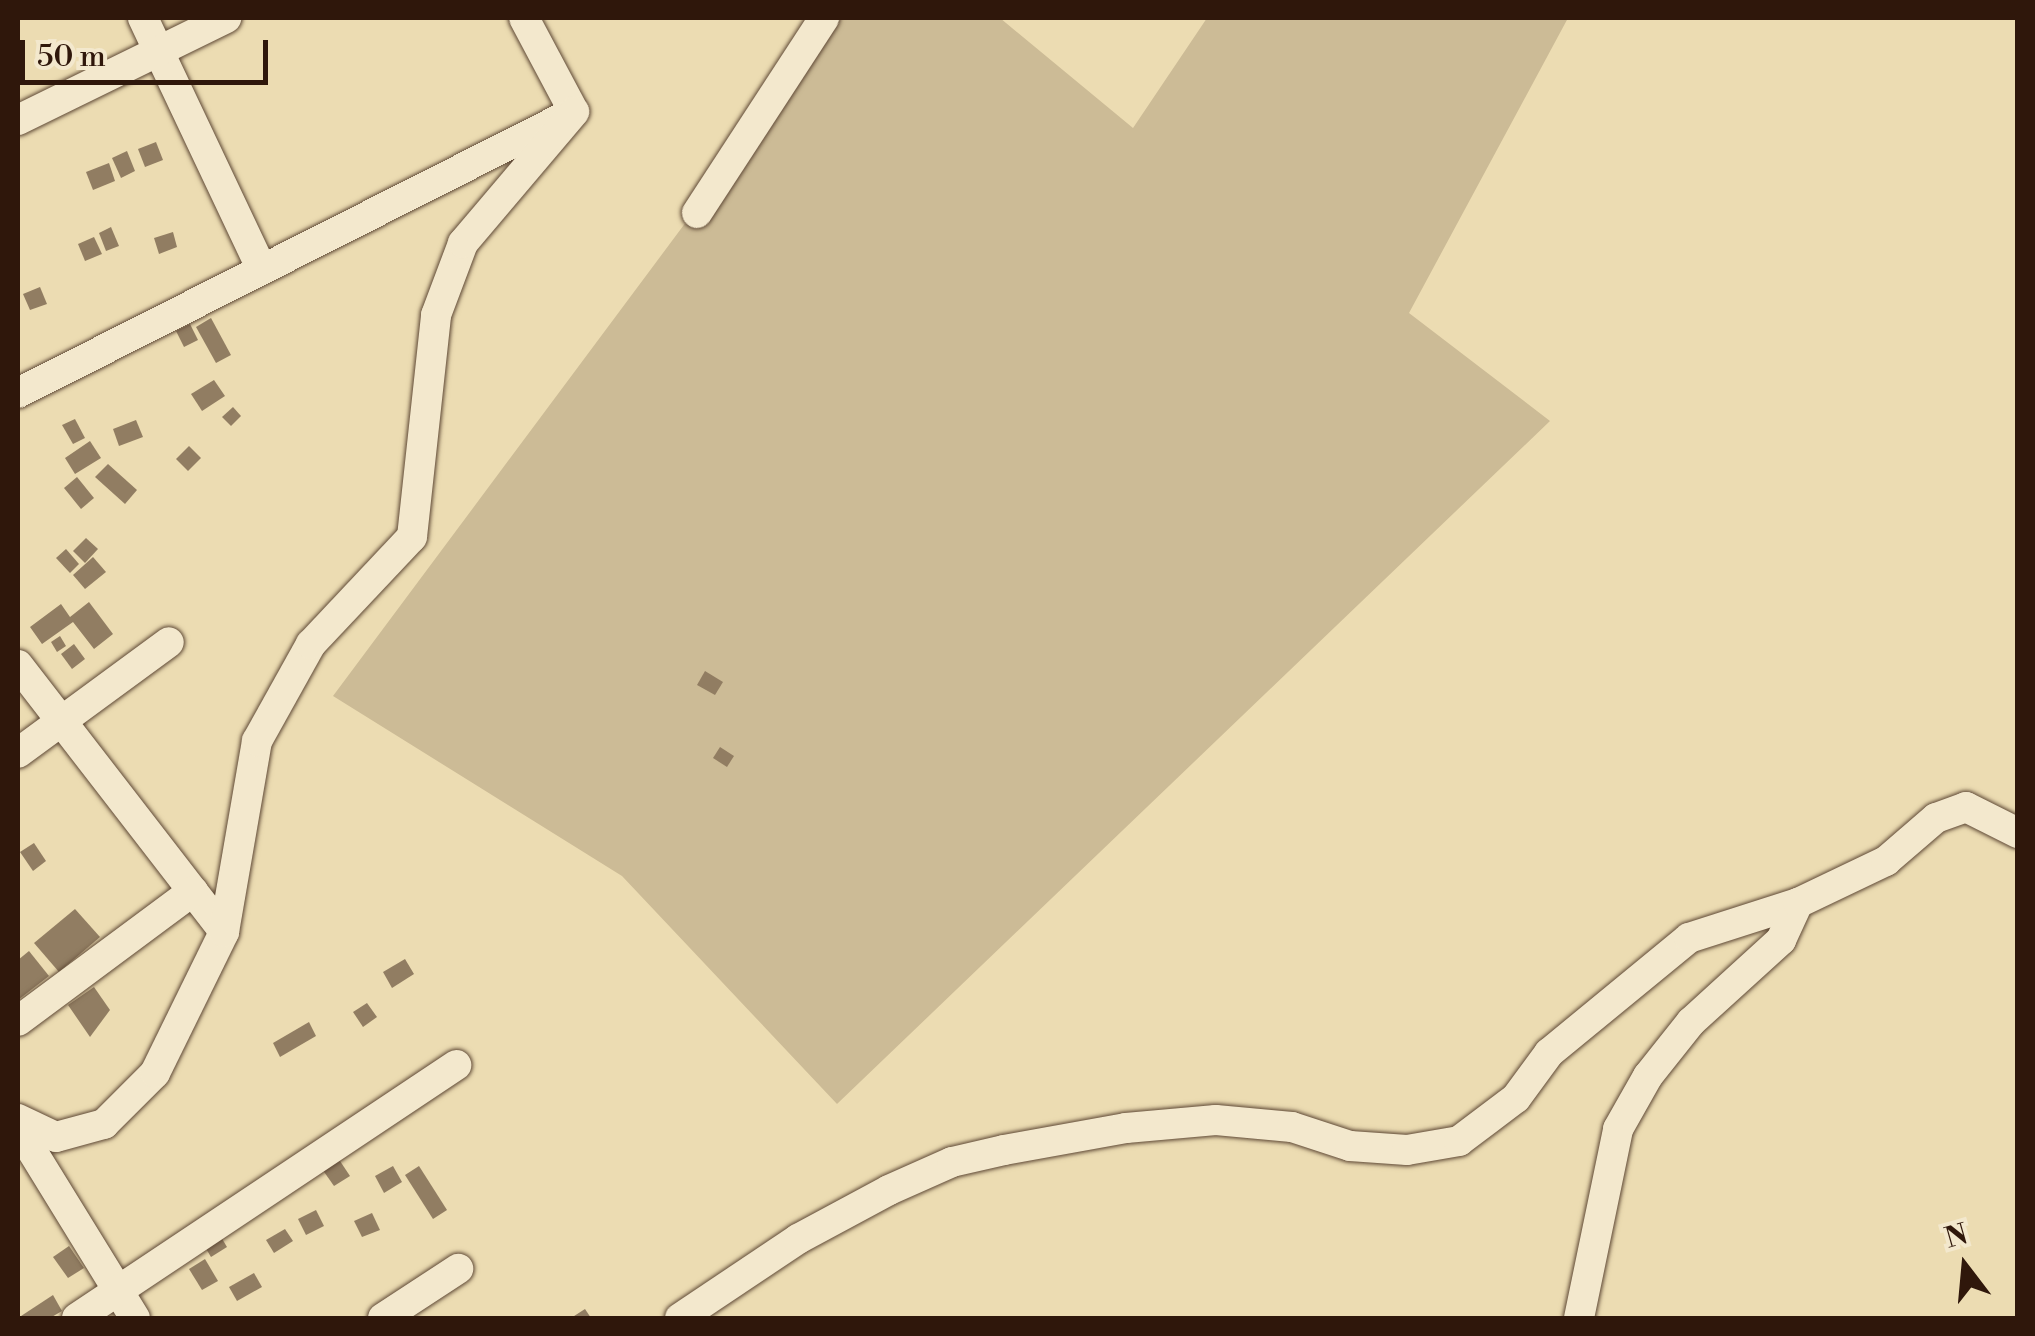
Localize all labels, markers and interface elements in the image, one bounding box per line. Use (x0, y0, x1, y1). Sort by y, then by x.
scale bar (25, 20, 272, 82)
text: 50 m (37, 38, 106, 76)
north arrow (1915, 1216, 2015, 1316)
text: N (1941, 1217, 1972, 1257)

